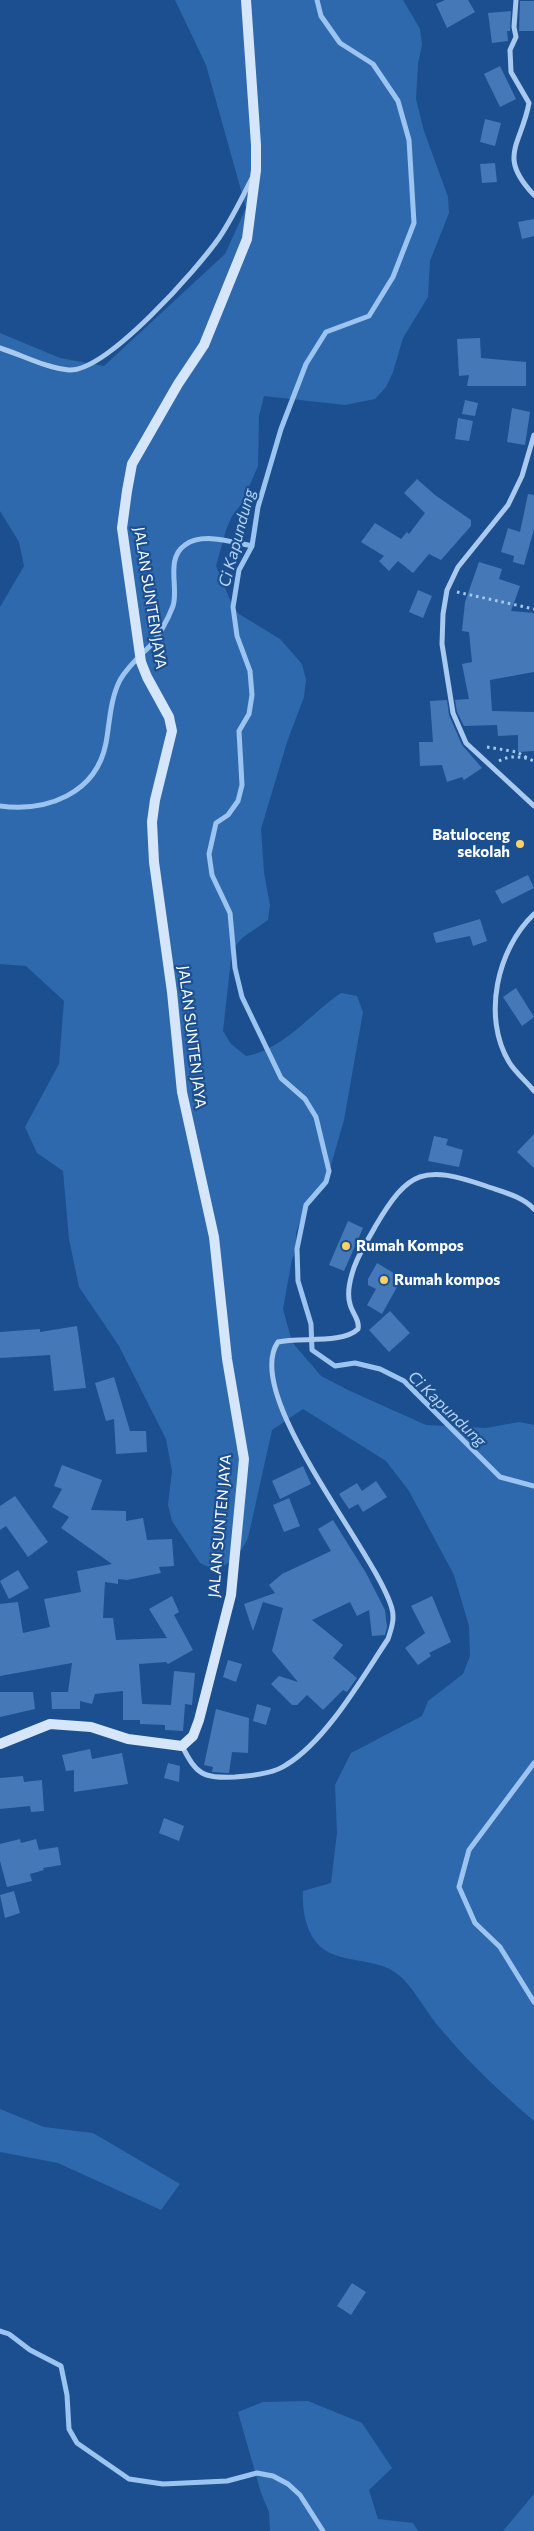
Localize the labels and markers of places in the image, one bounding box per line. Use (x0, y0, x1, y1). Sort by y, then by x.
place label: Batuloceng sekolah (432, 826, 510, 861)
marker: Batuloceng sekolah (514, 838, 526, 850)
place label: Rumah Kompos (356, 1237, 464, 1255)
marker: Rumah Kompos (340, 1240, 352, 1252)
place label: Rumah kompos (394, 1271, 500, 1289)
marker: Rumah kompos (378, 1274, 390, 1286)

